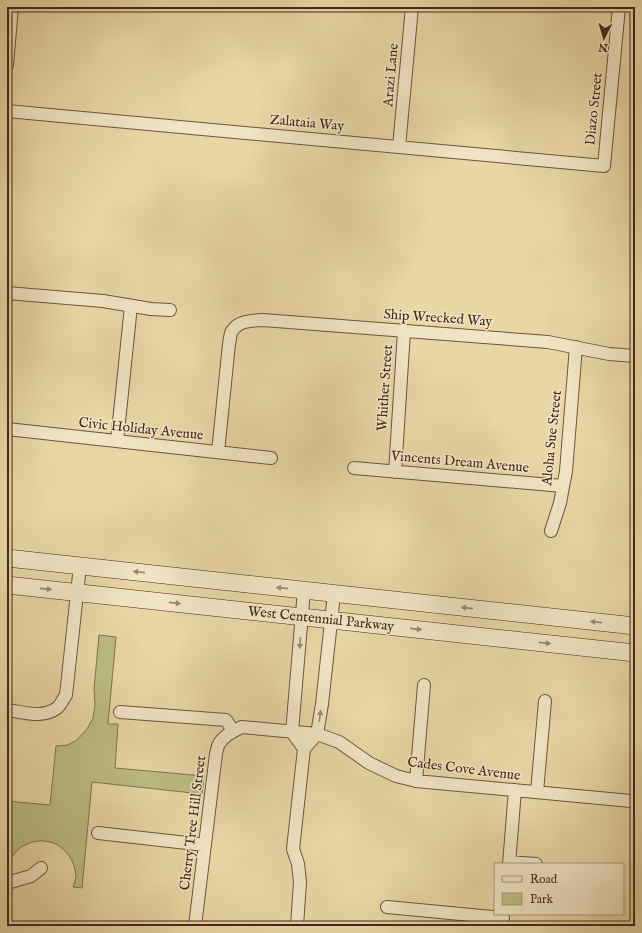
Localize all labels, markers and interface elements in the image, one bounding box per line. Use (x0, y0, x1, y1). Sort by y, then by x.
north arrow (584, 18, 624, 58)
text: N (597, 40, 610, 54)
street label: Arazi Lane (379, 42, 403, 109)
street label: Diazo Street (581, 72, 607, 146)
street label: Zalataia Way (269, 111, 345, 135)
street label: Ship Wrecked Way (383, 305, 493, 331)
street label: Whither Street (373, 344, 397, 432)
street label: Aloha Sue Street (538, 389, 566, 488)
street label: Civic Holiday Avenue (78, 413, 205, 445)
street label: Vincents Dream Avenue (389, 447, 530, 477)
one-way arrow (133, 569, 145, 576)
one-way arrow (276, 585, 288, 591)
one-way arrow (40, 586, 52, 592)
one-way arrow (169, 600, 181, 606)
street label: West Centennial Parkway (247, 602, 395, 636)
one-way arrow (461, 605, 473, 611)
one-way arrow (590, 619, 602, 625)
one-way arrow (410, 626, 422, 632)
one-way arrow (296, 637, 303, 649)
one-way arrow (539, 640, 551, 646)
one-way arrow (317, 710, 323, 722)
street label: Cades Cove Avenue (406, 753, 522, 785)
street label: Cherry Tree Hill Street (176, 754, 210, 891)
legend (494, 863, 624, 915)
text: Road (530, 872, 558, 887)
text: Park (530, 892, 553, 907)

